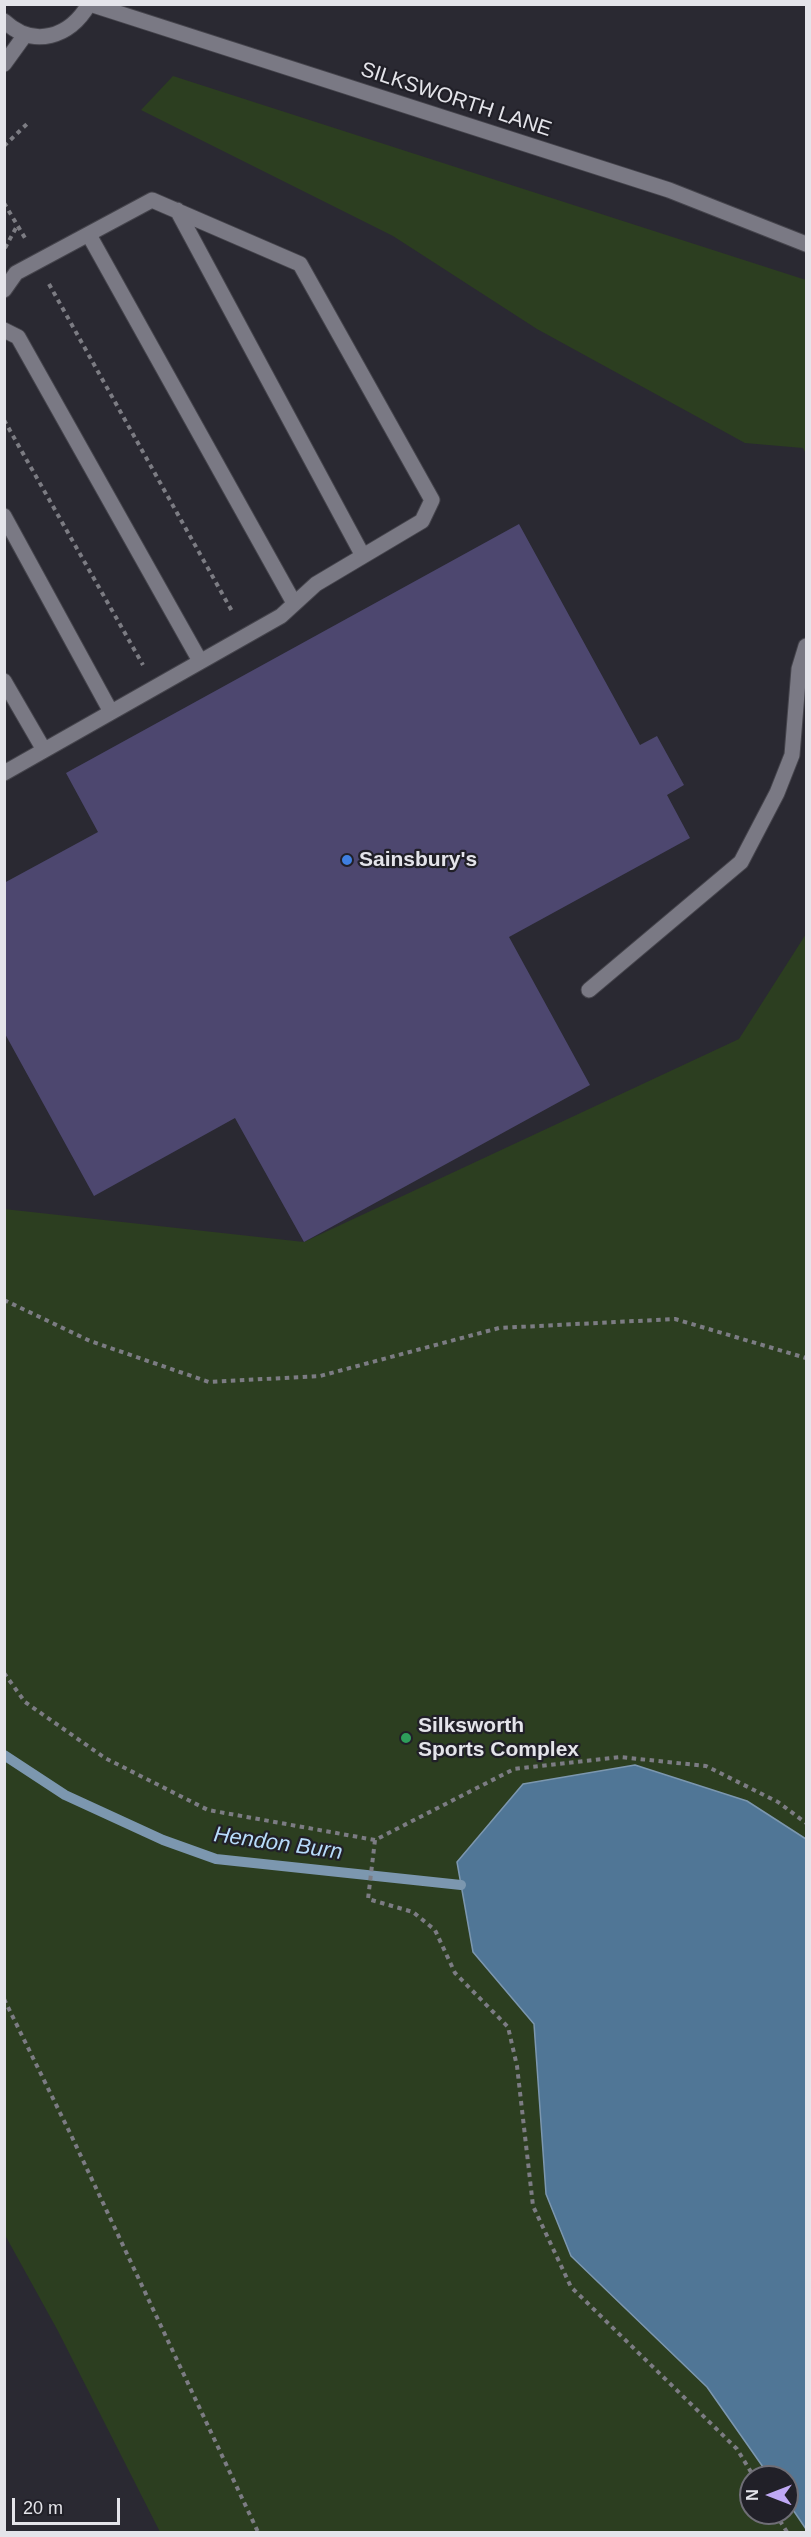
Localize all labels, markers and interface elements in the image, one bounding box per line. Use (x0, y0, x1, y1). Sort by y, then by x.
street label: SILKSWORTH LANE (357, 57, 555, 143)
place label: Sainsbury's (359, 847, 477, 873)
marker: Sainsbury's (340, 853, 354, 867)
place label: Silksworth Sports Complex (418, 1713, 579, 1763)
marker: Silksworth Sports Complex (399, 1731, 413, 1745)
water label: Hendon Burn (212, 1822, 344, 1866)
north arrow (739, 2465, 799, 2525)
scale bar (15, 2486, 123, 2524)
text: N (744, 2489, 761, 2501)
text: 20 m (23, 2498, 63, 2518)

